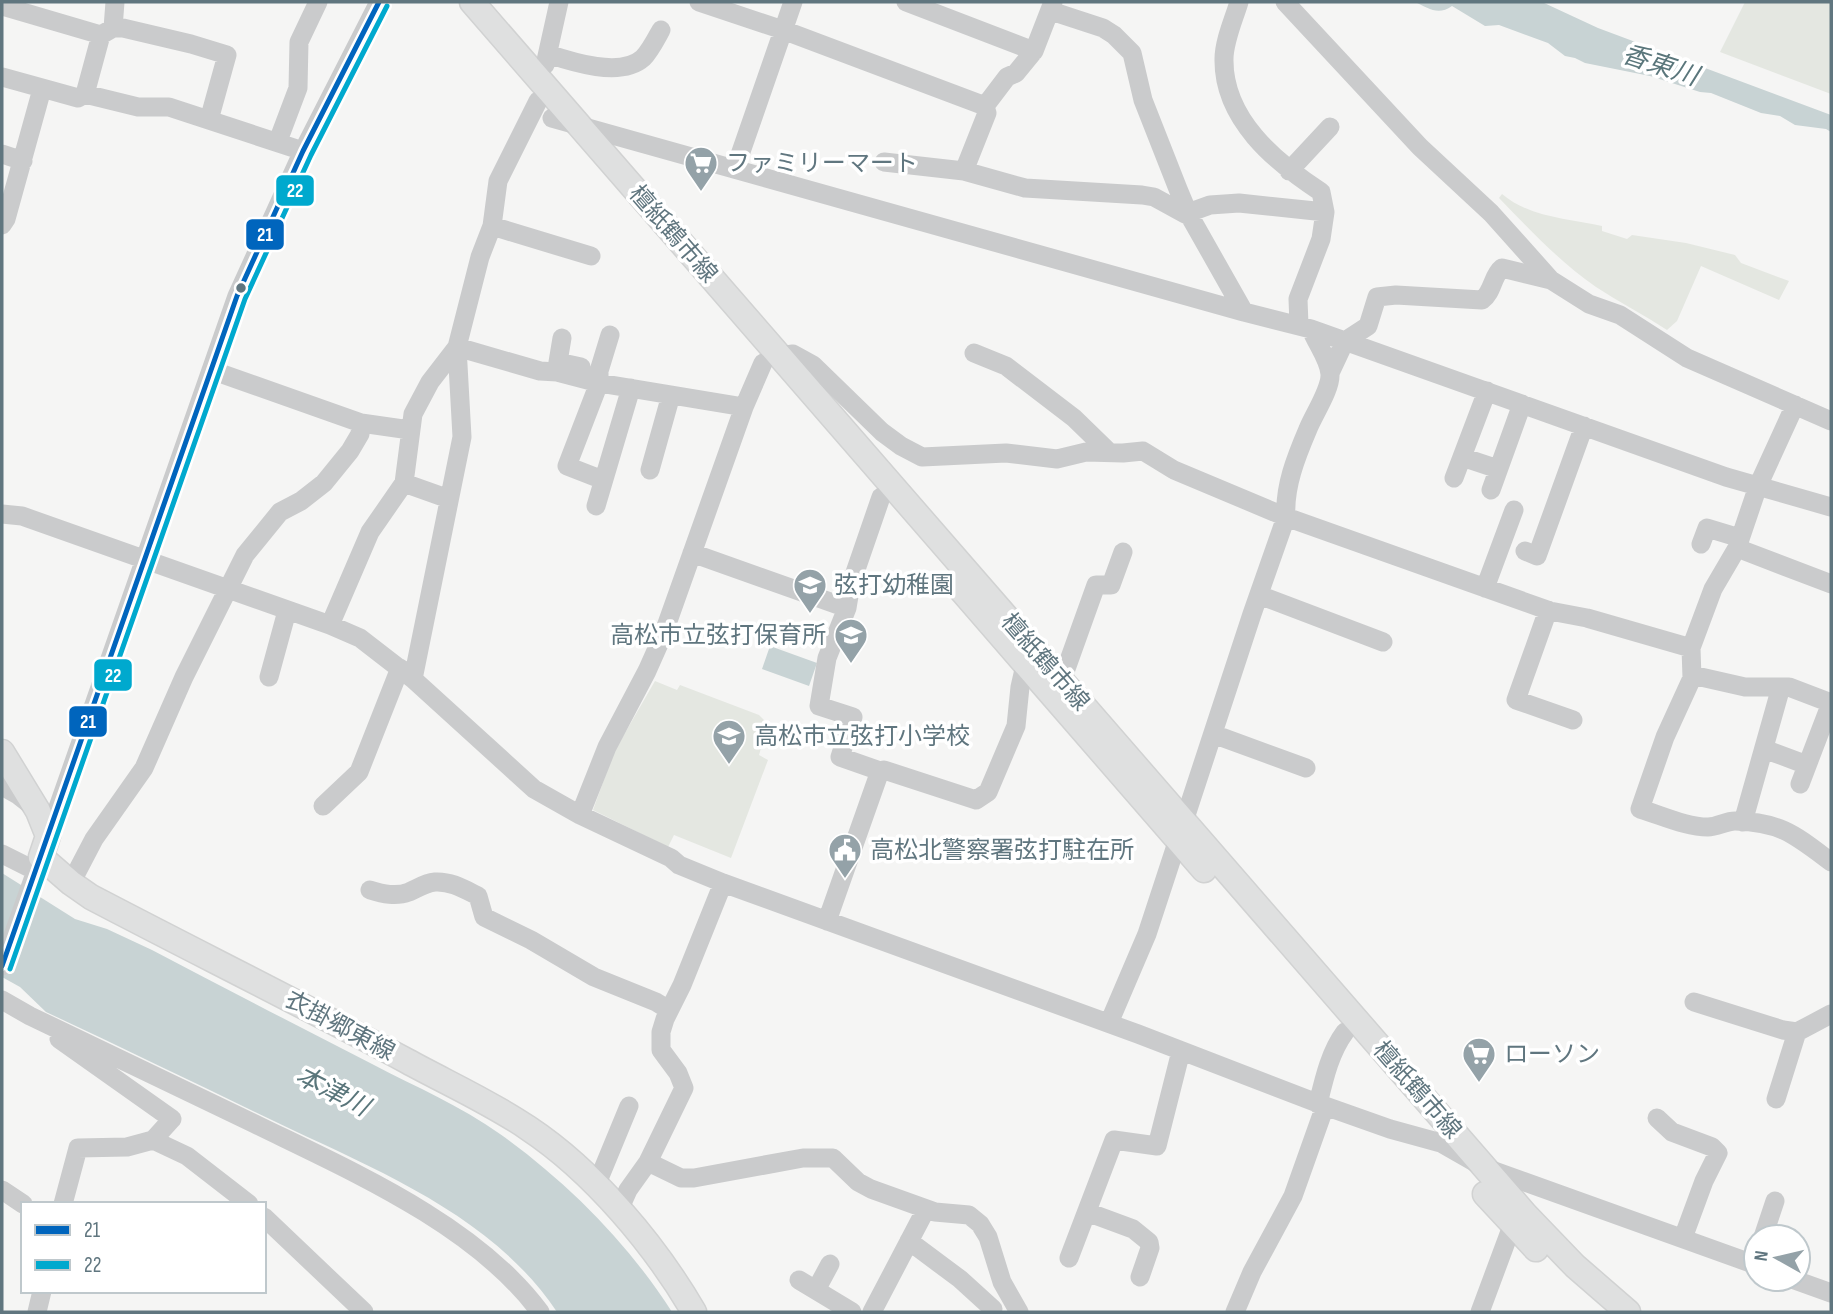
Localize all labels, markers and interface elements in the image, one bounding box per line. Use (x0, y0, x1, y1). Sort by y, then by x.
water label: 香東川 (1618, 39, 1705, 94)
supermarket icon: ファミリーマート (682, 144, 720, 193)
place label: ファミリーマート (726, 149, 918, 178)
line badge: 22 (275, 174, 315, 207)
street label: 檀紙鶴市線 (623, 179, 723, 289)
text: 22 (287, 180, 303, 203)
line badge: 21 (245, 218, 285, 251)
text: 21 (257, 224, 273, 247)
unlabelled marker (234, 281, 248, 295)
school or university icon: 弦打幼稚園 (791, 566, 829, 615)
place label: 弦打幼稚園 (834, 571, 954, 600)
street label: 檀紙鶴市線 (995, 607, 1095, 717)
school or university icon: 高松市立弦打保育所 (832, 616, 870, 665)
place label: 高松市立弦打保育所 (610, 621, 826, 650)
line badge: 22 (93, 658, 133, 692)
text: 22 (105, 665, 121, 688)
line badge: 21 (68, 705, 108, 738)
text: 21 (80, 711, 96, 734)
school or university icon: 高松市立弦打小学校 (710, 717, 748, 766)
place label: 高松市立弦打小学校 (754, 722, 970, 751)
public building icon: 高松北警察署弦打駐在所 (826, 831, 864, 880)
place label: 高松北警察署弦打駐在所 (870, 836, 1134, 865)
street label: 衣掛郷東線 (280, 985, 400, 1067)
street label: 檀紙鶴市線 (1367, 1035, 1467, 1145)
supermarket icon: ローソン (1460, 1035, 1498, 1084)
place label: ローソン (1504, 1040, 1600, 1069)
water label: 本津川 (290, 1060, 376, 1125)
legend (21, 1202, 266, 1293)
text: 21 (84, 1218, 101, 1243)
north arrow (1742, 1223, 1812, 1293)
text: N (1750, 1249, 1774, 1262)
text: 22 (84, 1253, 101, 1278)

